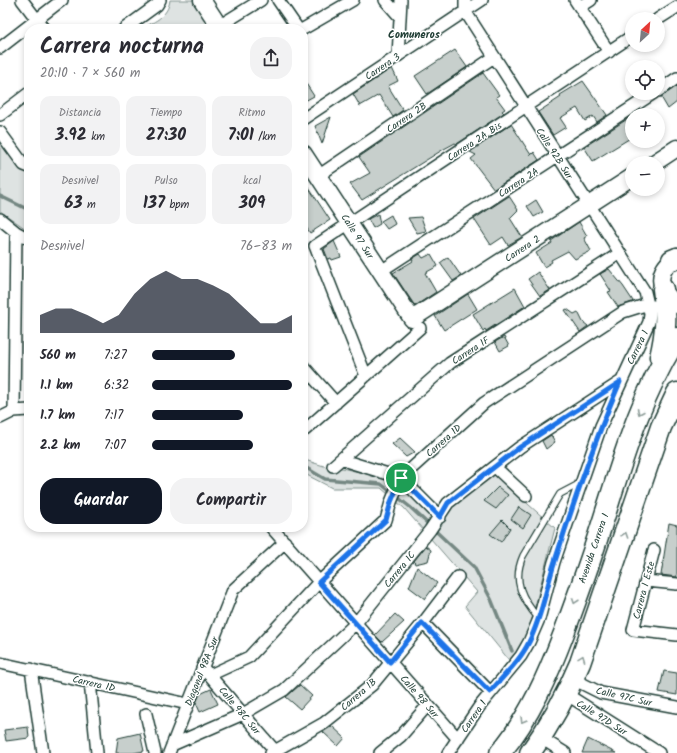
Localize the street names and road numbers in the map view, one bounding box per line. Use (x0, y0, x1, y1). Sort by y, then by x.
street label: Carrera 3 (362, 49, 404, 85)
street label: Carrera 2B (383, 98, 430, 137)
street label: Carrera 2A Bis (444, 118, 506, 166)
street label: Calle 92B Sur (531, 125, 577, 183)
street label: Carrera 2A (495, 164, 542, 202)
street label: Calle 97 Sur (337, 211, 378, 263)
street label: Carrera 2 (502, 231, 544, 266)
street label: Carrera 1 (623, 327, 653, 368)
street label: Carrera 1F (448, 332, 493, 369)
street label: Carrera 1D (422, 420, 466, 461)
street label: Avenida Carrera 1 (574, 511, 613, 586)
street label: Carrera 1C (380, 548, 420, 591)
street label: Carrera 1 Este (629, 559, 660, 621)
street label: Diagonal 98A Sur (181, 634, 223, 709)
street label: Carrera 1D (71, 671, 117, 697)
street label: Calle 98 Sur (396, 672, 443, 722)
street label: Carrera 1B (337, 675, 380, 715)
street label: Calle 98C Sur (214, 683, 265, 739)
street label: Calle 97C Sur (594, 683, 654, 711)
street label: Calle 97D Sur (573, 696, 631, 740)
street label: Carrera 1 (457, 697, 491, 736)

